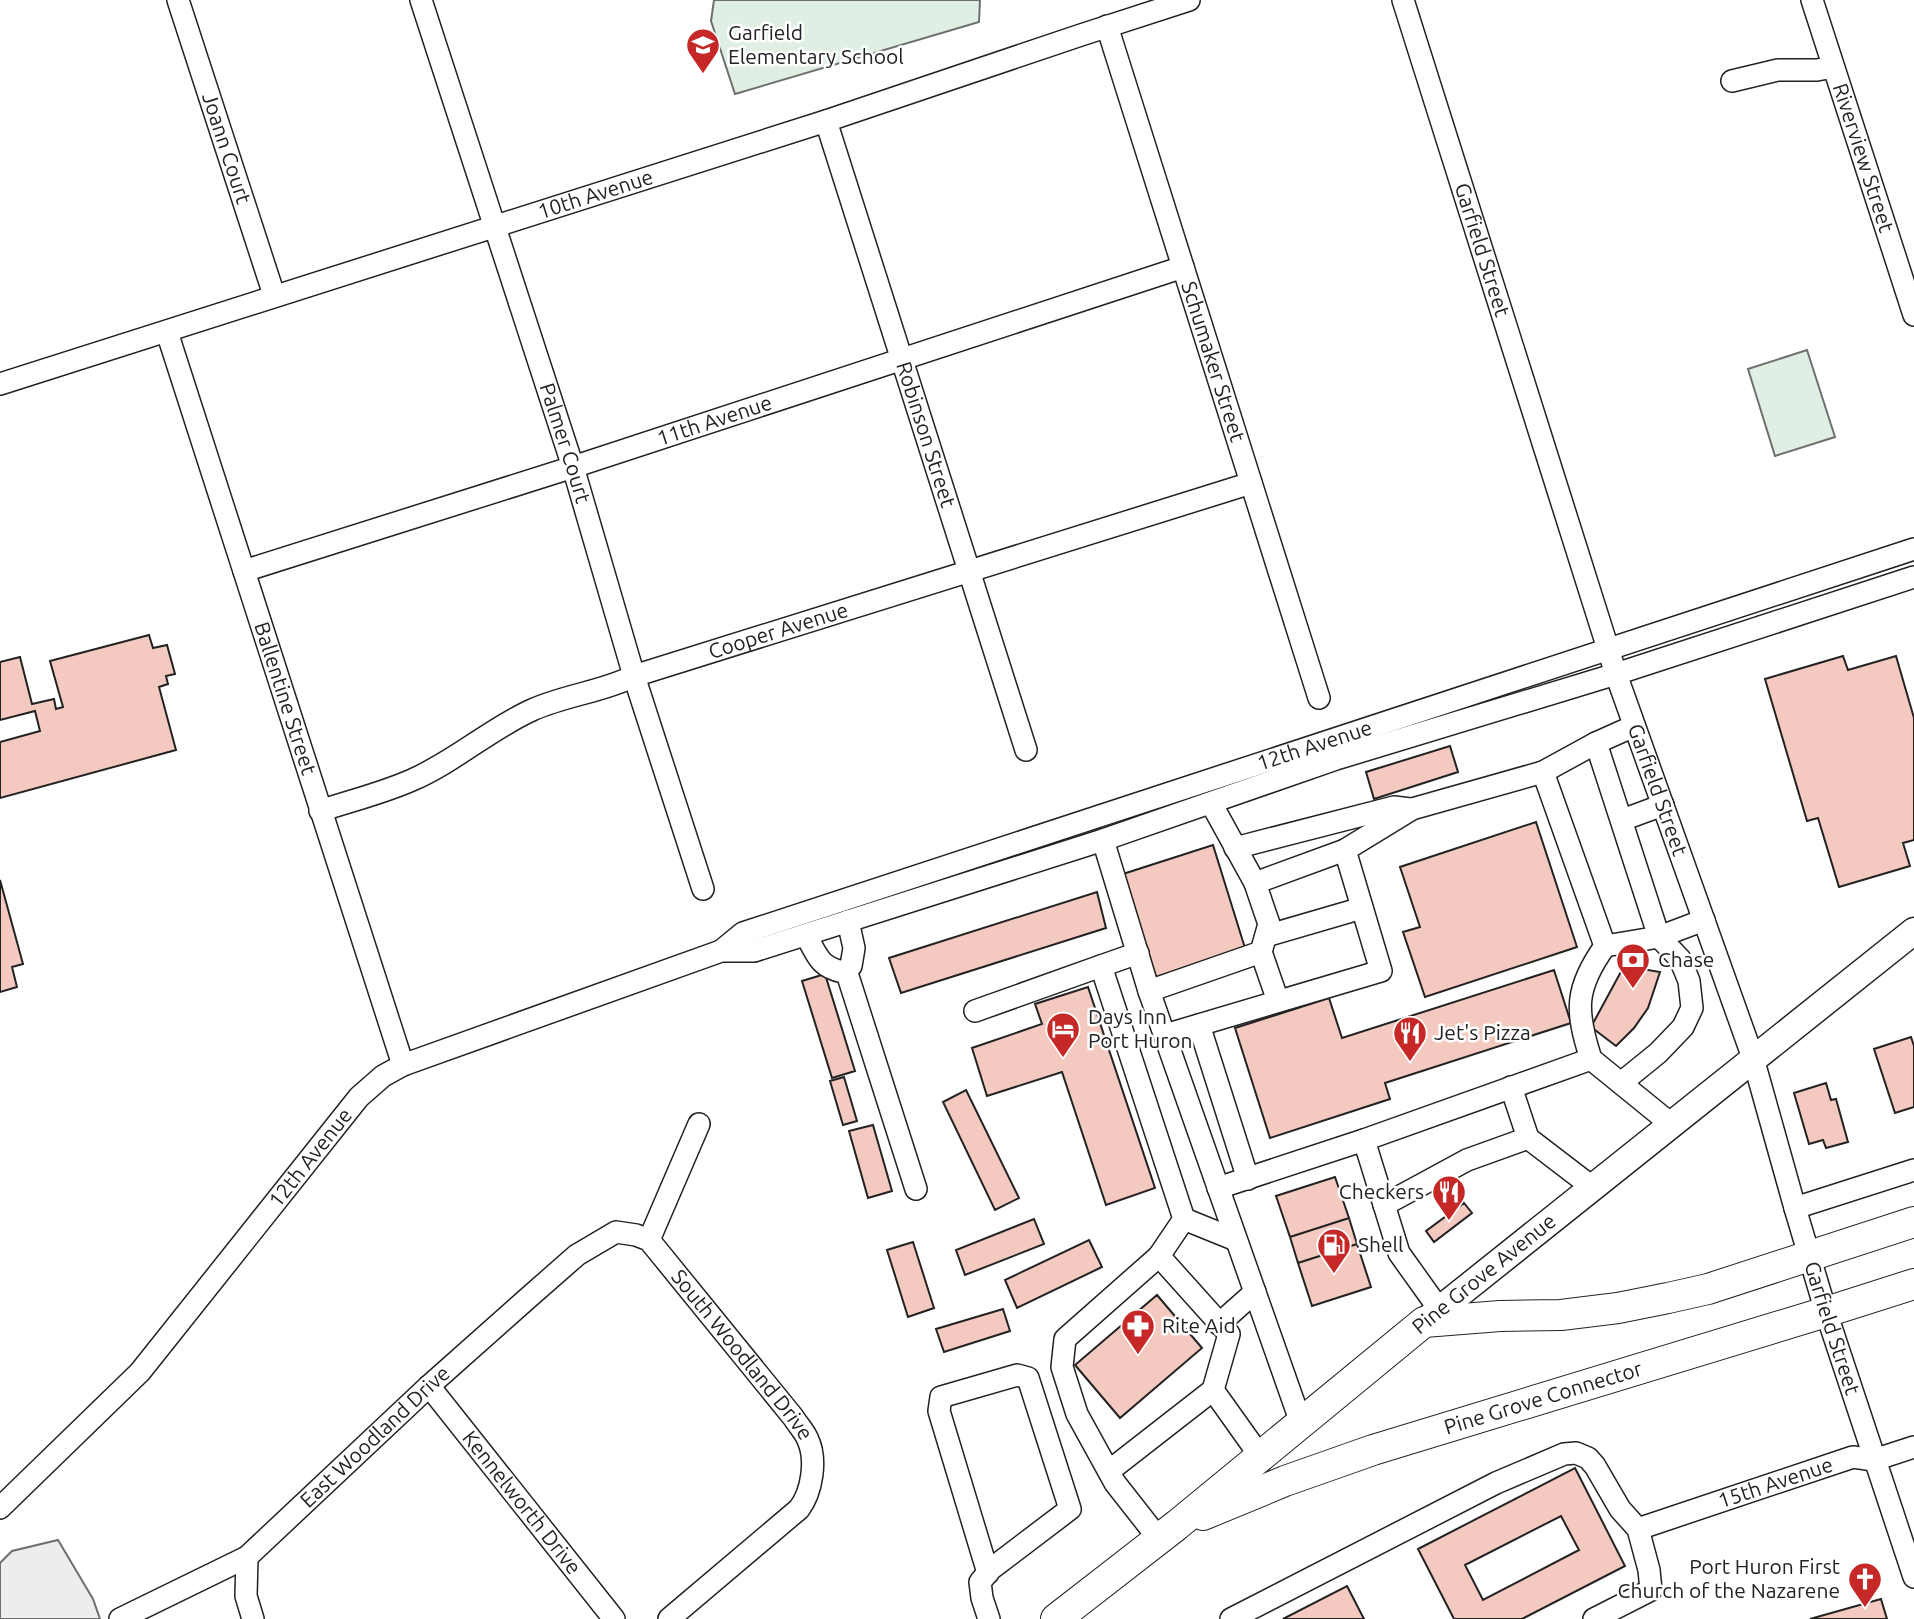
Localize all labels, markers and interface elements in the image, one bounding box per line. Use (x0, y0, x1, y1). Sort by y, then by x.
place label: Garfield Elementary School (728, 20, 904, 68)
school or university icon: Garfield Elementary School (684, 26, 722, 75)
street label: Riverview Street (1829, 80, 1899, 235)
street label: Joann Court (198, 89, 257, 207)
street label: 10th Avenue (535, 164, 656, 223)
street label: Garfield Street (1451, 180, 1515, 319)
street label: Schumaker Street (1177, 278, 1250, 445)
street label: Robinson Street (892, 358, 961, 510)
street label: Palmer Court (535, 380, 596, 506)
street label: 11th Avenue (654, 390, 775, 450)
street label: Cooper Avenue (705, 597, 851, 663)
street label: Ballentine Street (250, 619, 322, 778)
street label: 12th Avenue (1254, 715, 1375, 775)
street label: Garfield Street (1624, 720, 1693, 859)
bank icon: Chase (1614, 941, 1652, 990)
place label: Chase (1658, 947, 1714, 971)
place label: Days Inn Port Huron (1088, 1004, 1192, 1052)
hotel icon: Days Inn Port Huron (1044, 1010, 1082, 1059)
restaurant icon: Jet's Pizza (1391, 1014, 1429, 1063)
place label: Jet's Pizza (1434, 1020, 1531, 1044)
street label: 12th Avenue (263, 1103, 356, 1211)
restaurant icon: Checkers (1430, 1173, 1468, 1222)
place label: Checkers (1339, 1179, 1424, 1203)
street label: Pine Grove Avenue (1407, 1208, 1560, 1338)
fuel station icon: Shell (1315, 1226, 1353, 1275)
place label: Shell (1358, 1232, 1404, 1256)
street label: Garfield Street (1801, 1258, 1866, 1398)
street label: South Woodland Drive (667, 1264, 818, 1444)
pharmacy icon: Rite Aid (1119, 1307, 1157, 1356)
place label: Rite Aid (1162, 1313, 1236, 1337)
street label: Pine Grove Connector (1441, 1356, 1645, 1439)
street label: East Woodland Drive (295, 1360, 454, 1512)
street label: Kennelworth Drive (458, 1425, 587, 1579)
street label: 15th Avenue (1715, 1452, 1836, 1512)
place label: Port Huron First Church of the Nazarene (1618, 1554, 1840, 1602)
church icon: Port Huron First Church of the Nazarene (1846, 1560, 1884, 1609)

